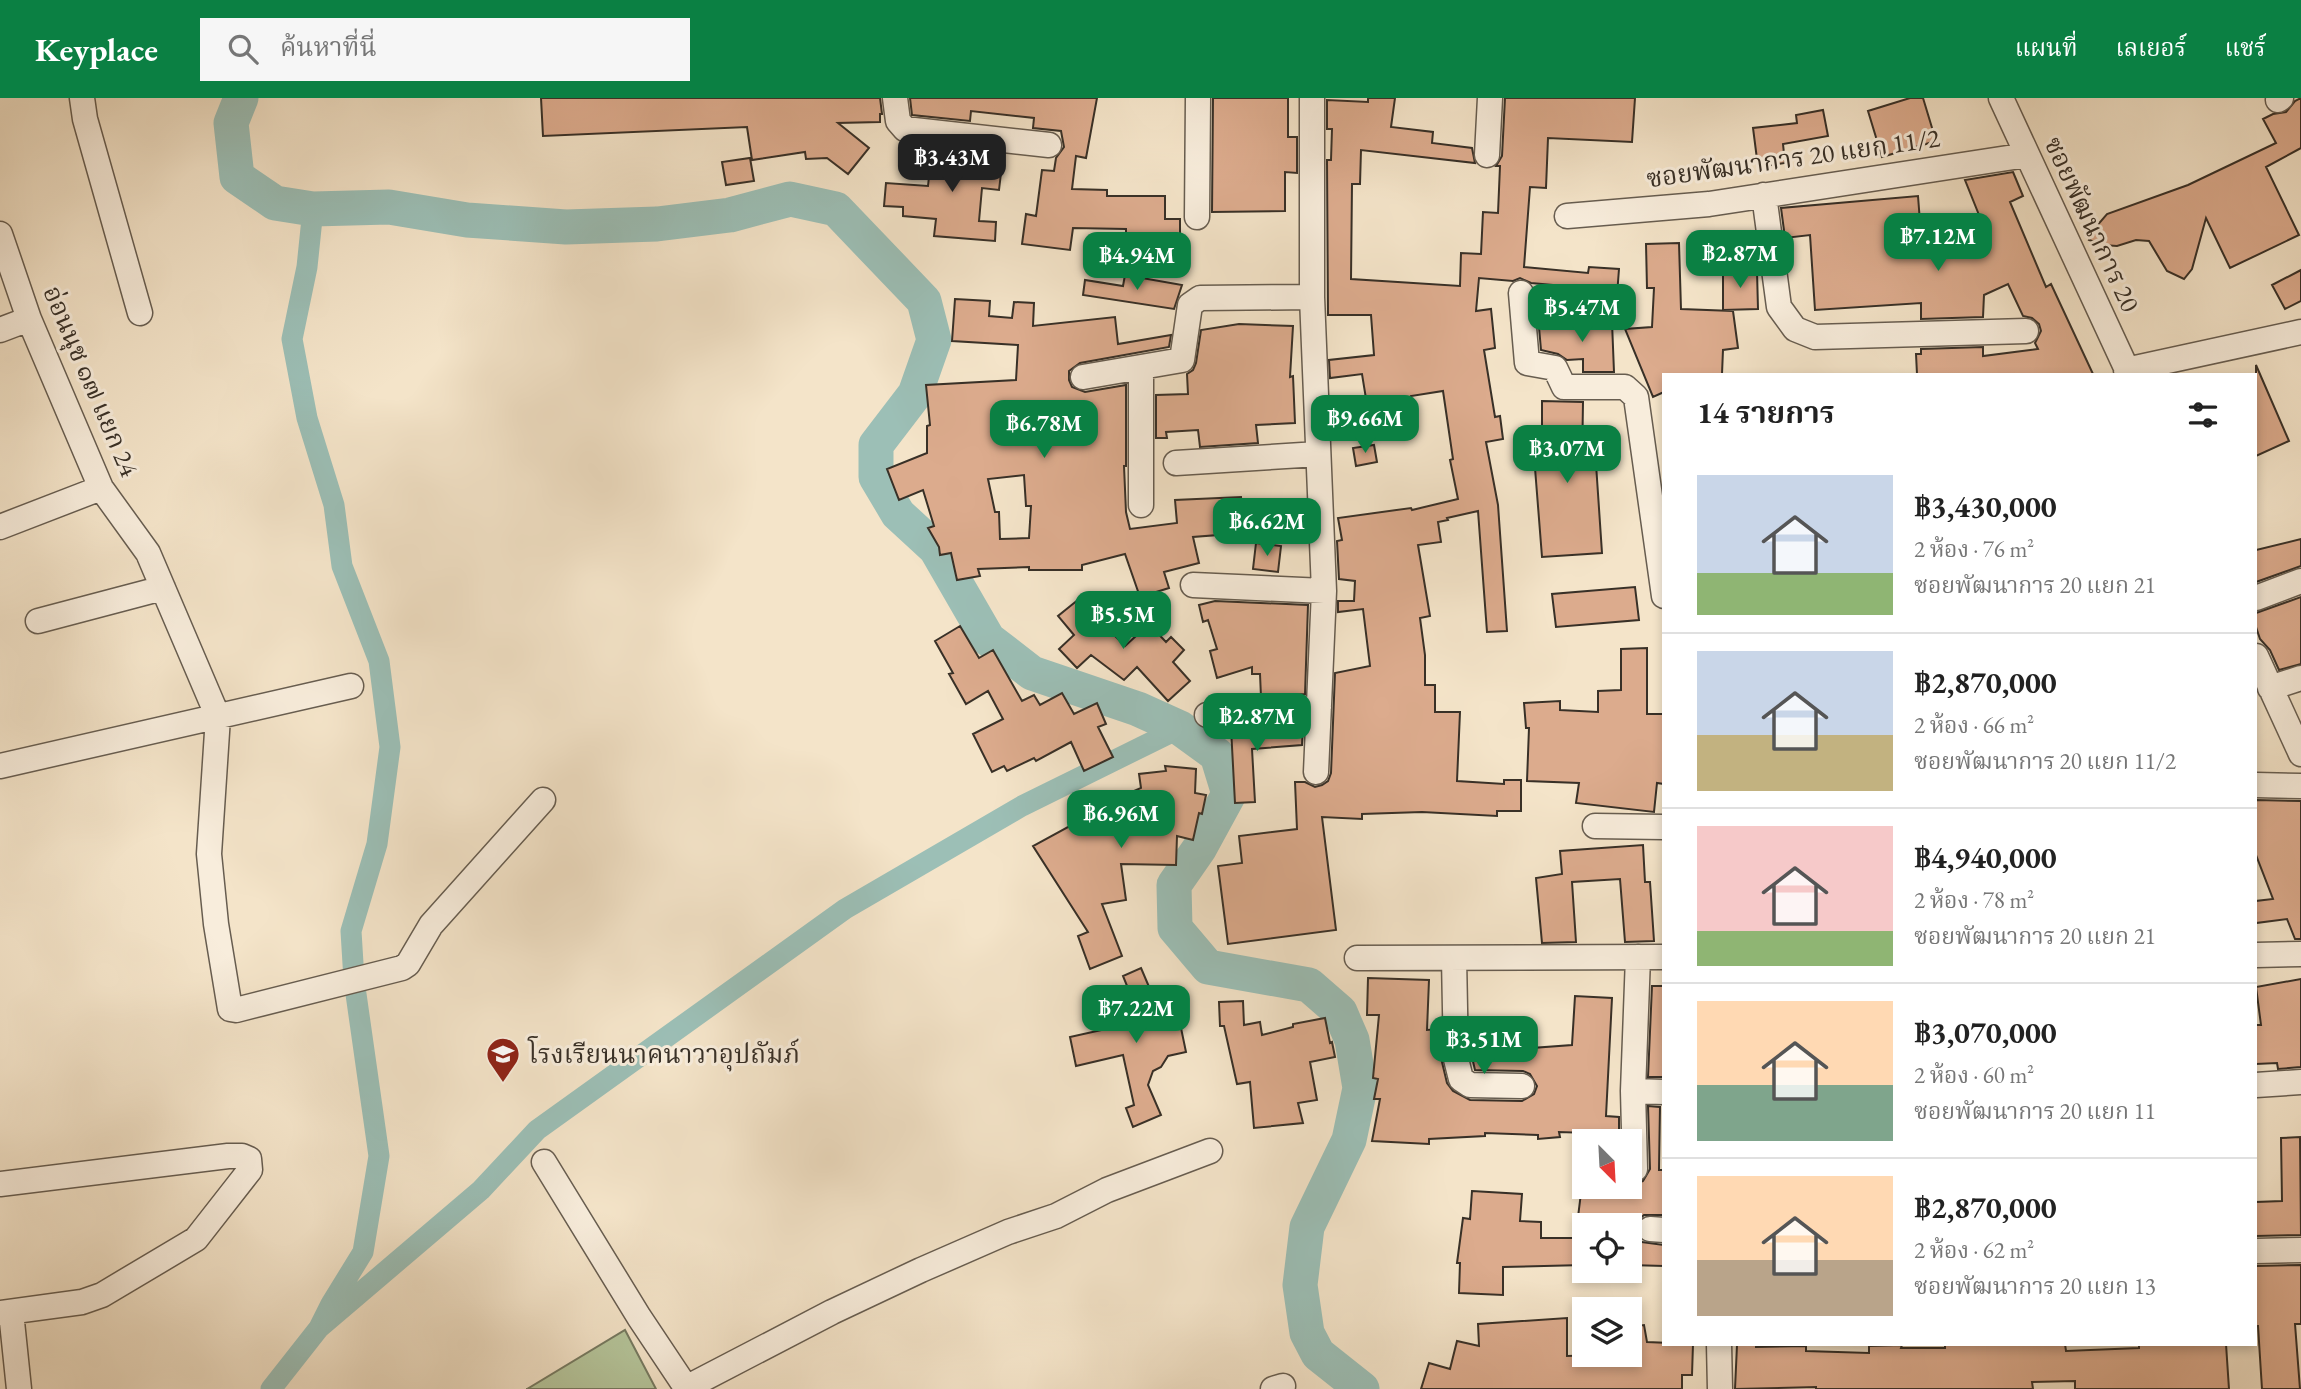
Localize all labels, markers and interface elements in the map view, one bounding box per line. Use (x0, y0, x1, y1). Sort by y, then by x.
search box (200, 18, 690, 81)
text: Keyplace (35, 28, 158, 71)
icon: search (224, 30, 262, 68)
text: ค้นหาที่นี่ (280, 30, 377, 64)
text: แผนที่ (2015, 32, 2078, 63)
text: เลเยอร์ (2116, 32, 2187, 63)
text: แชร์ (2225, 32, 2266, 63)
street label: ซอยพัฒนาการ 20 แยก 11/2 (1644, 120, 1942, 195)
street label: ซอยพัฒนาการ 20 (2037, 131, 2147, 317)
pin: ฿3.43M (895, 134, 1009, 194)
text: ฿3.43M (914, 142, 990, 172)
pin: ฿7.12M (1881, 214, 1995, 273)
text: ฿7.12M (1900, 221, 1976, 251)
pin: ฿2.87M (1683, 230, 1797, 290)
pin: ฿4.94M (1080, 232, 1194, 292)
text: ฿2.87M (1702, 238, 1778, 268)
text: ฿4.94M (1099, 240, 1175, 270)
street label: อ่อนนุช ๑๗ แยก 24 (35, 280, 147, 482)
pin: ฿5.47M (1525, 285, 1639, 344)
text: ฿5.47M (1544, 292, 1620, 322)
text: 14 รายการ (1697, 393, 1835, 432)
pin: ฿9.66M (1308, 396, 1422, 455)
icon: filters (2184, 396, 2222, 434)
pin: ฿6.78M (987, 400, 1101, 460)
text: ฿9.66M (1327, 403, 1403, 433)
text: ฿6.78M (1006, 408, 1082, 438)
pin: ฿3.07M (1510, 426, 1624, 485)
text: ฿3.07M (1529, 433, 1605, 463)
text: ฿3,430,000 (1914, 487, 2057, 526)
pin: ฿6.62M (1210, 498, 1324, 558)
icon: home (1753, 503, 1837, 587)
text: ฿6.62M (1229, 506, 1305, 536)
text: 2 ห้อง · 76 m² (1914, 534, 2034, 564)
text: ซอยพัฒนาการ 20 แยก 21 (1914, 570, 2156, 600)
pin: ฿5.5M (1074, 592, 1172, 651)
text: ฿5.5M (1091, 599, 1155, 629)
text: ฿2,870,000 (1914, 663, 2057, 702)
icon: home (1753, 679, 1837, 763)
pin: ฿2.87M (1200, 694, 1314, 753)
text: ฿2.87M (1219, 701, 1295, 731)
text: 2 ห้อง · 66 m² (1914, 710, 2034, 740)
text: ซอยพัฒนาการ 20 แยก 11/2 (1914, 746, 2176, 776)
pin: ฿6.96M (1064, 790, 1178, 850)
text: ฿6.96M (1083, 798, 1159, 828)
text: ฿4,940,000 (1914, 838, 2057, 877)
icon: home (1753, 854, 1837, 938)
text: 2 ห้อง · 78 m² (1914, 885, 2034, 915)
text: ซอยพัฒนาการ 20 แยก 21 (1914, 921, 2156, 951)
pin: ฿7.22M (1079, 986, 1193, 1045)
text: ฿7.22M (1098, 993, 1174, 1023)
text: ฿3,070,000 (1914, 1013, 2057, 1052)
pin: ฿3.51M (1427, 1016, 1541, 1076)
text: ฿3.51M (1446, 1024, 1522, 1054)
icon: home (1753, 1029, 1837, 1113)
school or university icon: โรงเรียนนาคนาวาอุปถัมภ์ (484, 1035, 522, 1084)
place label: โรงเรียนนาคนาวาอุปถัมภ์ (527, 1036, 800, 1072)
text: 2 ห้อง · 60 m² (1914, 1060, 2034, 1090)
text: ซอยพัฒนาการ 20 แยก 11 (1914, 1096, 2156, 1126)
north arrow (1572, 1129, 1642, 1199)
map controls (1572, 1129, 1642, 1367)
text: ฿2,870,000 (1914, 1188, 2057, 1227)
icon: home (1753, 1204, 1837, 1288)
button: locate (1572, 1213, 1642, 1283)
text: 2 ห้อง · 62 m² (1914, 1235, 2034, 1265)
text: ซอยพัฒนาการ 20 แยก 13 (1914, 1271, 2156, 1301)
button: layers (1572, 1297, 1642, 1367)

